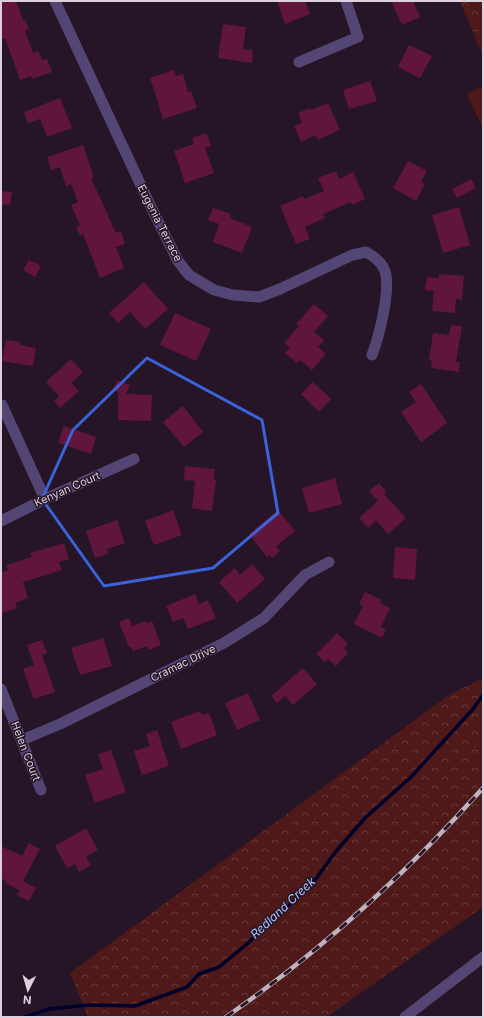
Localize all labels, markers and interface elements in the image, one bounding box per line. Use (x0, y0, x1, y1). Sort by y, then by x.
street label: Eugenia Terrace (135, 182, 185, 264)
street label: Kenyan Court (32, 468, 102, 510)
street label: Cramac Drive (148, 641, 218, 685)
street label: Helen Court (8, 719, 44, 783)
water label: Redland Creek (247, 873, 319, 942)
north arrow (8, 970, 48, 1010)
text: N (22, 993, 32, 1007)

